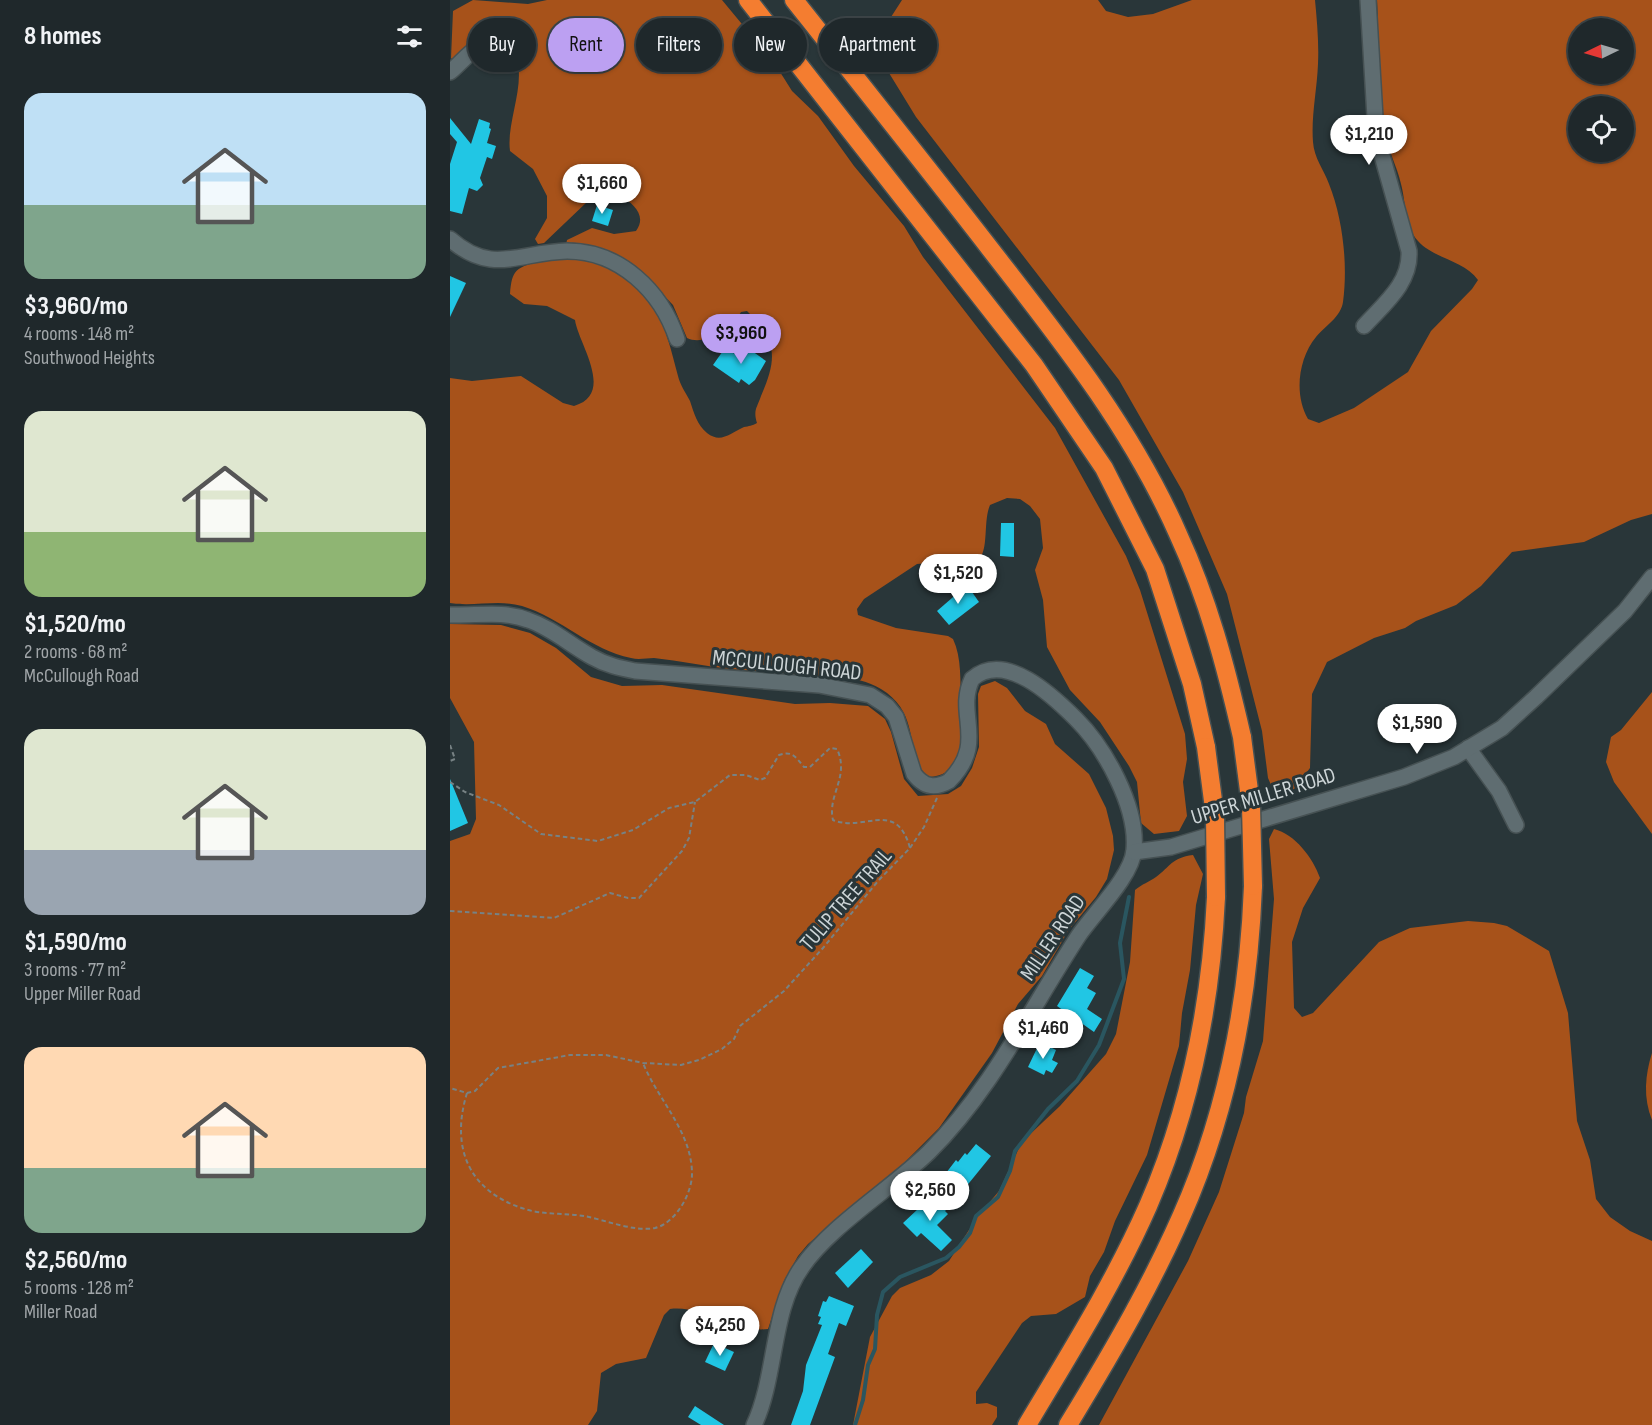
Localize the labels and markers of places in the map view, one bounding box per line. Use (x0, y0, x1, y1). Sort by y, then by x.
pin: $1,210 (1320, 115, 1418, 166)
pin: $1,660 (553, 164, 651, 215)
pin: $3,960 (692, 314, 790, 365)
pin: $1,520 (909, 554, 1007, 605)
pin: $1,590 (1368, 704, 1466, 755)
pin: $1,460 (994, 1009, 1092, 1060)
pin: $2,560 (881, 1171, 979, 1222)
pin: $4,250 (671, 1306, 769, 1357)

